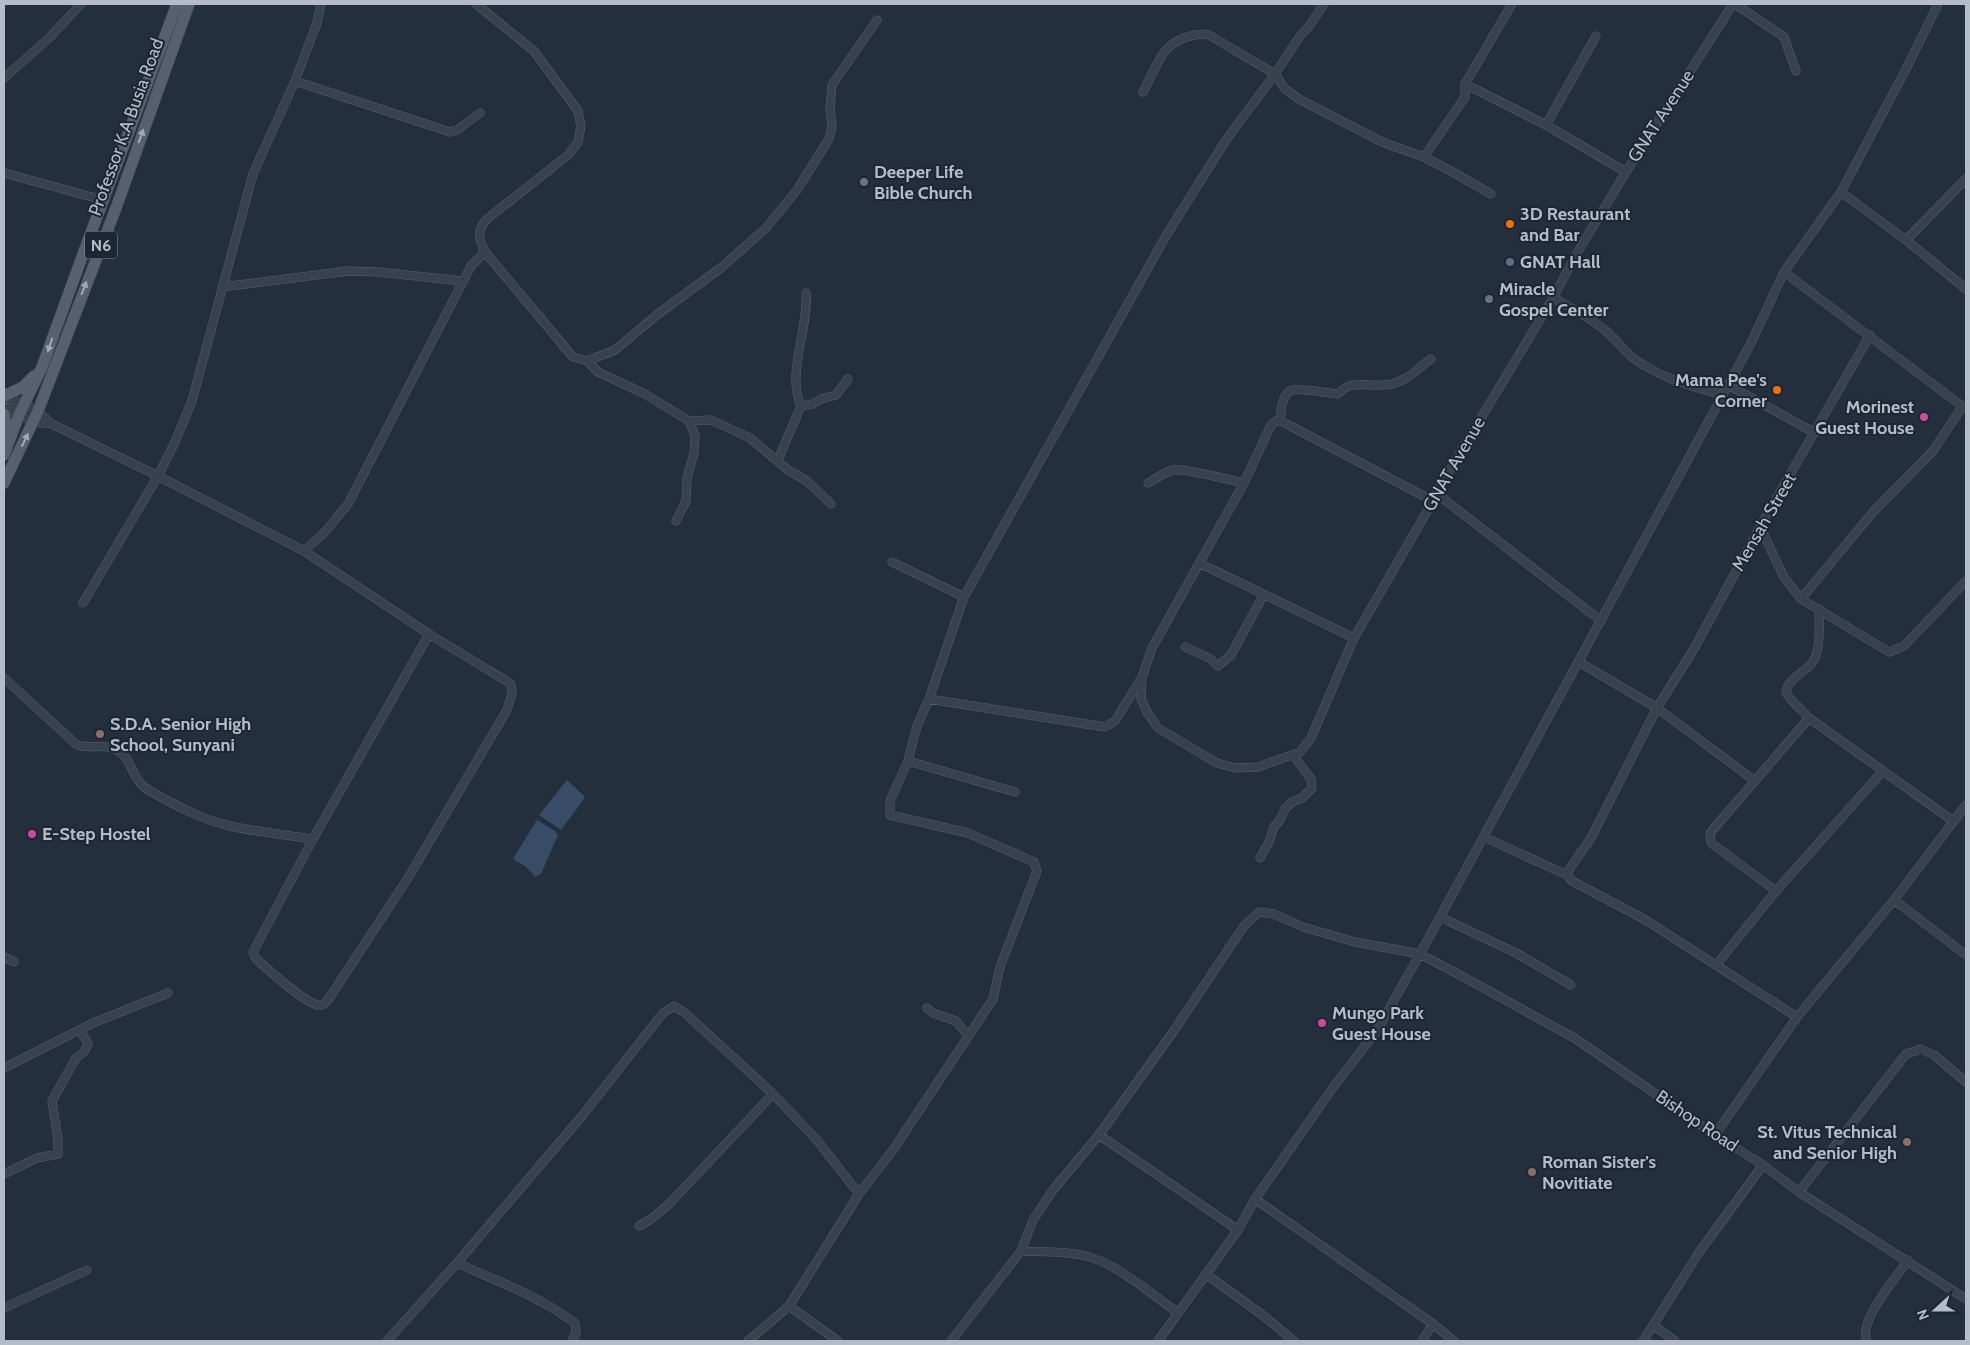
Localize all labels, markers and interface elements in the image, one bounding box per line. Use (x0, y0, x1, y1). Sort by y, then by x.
street label: Professor K.A Busia Road (84, 35, 168, 219)
street label: GNAT Avenue (1623, 66, 1699, 166)
one-way arrow (138, 129, 146, 144)
place label: Deeper Life Bible Church (874, 161, 972, 204)
marker: Deeper Life Bible Church (858, 176, 870, 188)
place label: 3D Restaurant and Bar (1520, 203, 1630, 246)
marker: 3D Restaurant and Bar (1504, 218, 1516, 230)
road number: N6 (85, 232, 117, 258)
place label: GNAT Hall (1520, 251, 1601, 273)
marker: GNAT Hall (1504, 256, 1516, 268)
place label: Miracle Gospel Center (1499, 278, 1608, 321)
one-way arrow (81, 281, 88, 296)
marker: Miracle Gospel Center (1483, 293, 1495, 305)
one-way arrow (46, 337, 53, 352)
place label: Mama Pee's Corner (1675, 369, 1767, 412)
marker: Mama Pee's Corner (1771, 384, 1783, 396)
place label: Morinest Guest House (1815, 396, 1914, 439)
marker: Morinest Guest House (1918, 411, 1930, 423)
street label: GNAT Avenue (1418, 413, 1490, 515)
one-way arrow (21, 433, 29, 447)
street label: Mensah Street (1727, 469, 1801, 575)
place label: S.D.A. Senior High School, Sunyani (110, 713, 251, 756)
marker: S.D.A. Senior High School, Sunyani (94, 728, 106, 740)
place label: E-Step Hostel (42, 823, 151, 845)
marker: E-Step Hostel (26, 828, 38, 840)
place label: Mungo Park Guest House (1332, 1002, 1431, 1045)
marker: Mungo Park Guest House (1316, 1017, 1328, 1029)
street label: Bishop Road (1652, 1085, 1742, 1157)
place label: St. Vitus Technical and Senior High (1757, 1121, 1897, 1164)
marker: St. Vitus Technical and Senior High (1901, 1136, 1913, 1148)
place label: Roman Sister's Novitiate (1542, 1151, 1657, 1194)
marker: Roman Sister's Novitiate (1526, 1166, 1538, 1178)
north arrow (1910, 1285, 1960, 1335)
text: N (1913, 1307, 1933, 1323)

